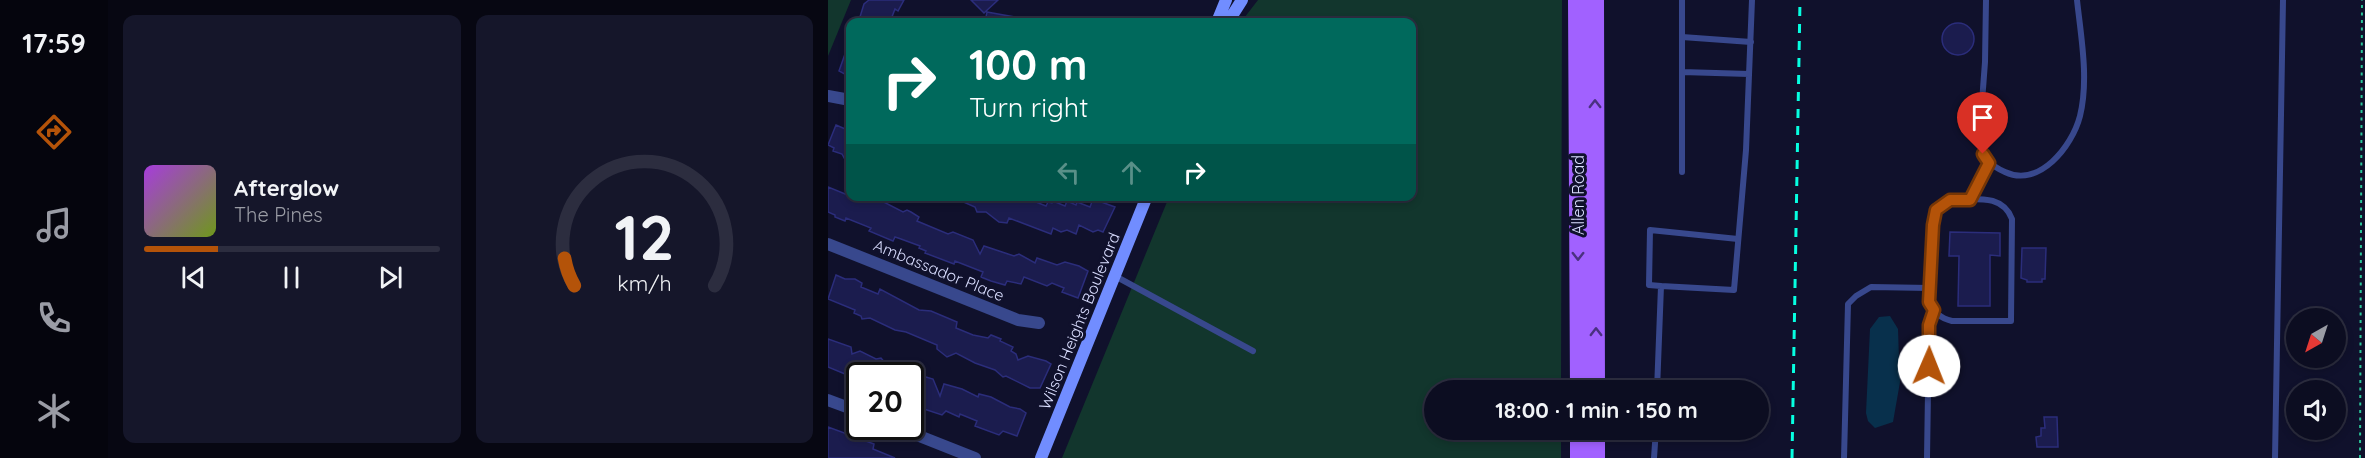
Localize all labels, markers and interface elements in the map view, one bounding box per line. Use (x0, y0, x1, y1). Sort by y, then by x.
text: 17:59 (22, 26, 86, 60)
text: 100 m (969, 38, 1087, 91)
icon: right (870, 42, 948, 120)
text: Turn right (969, 90, 1088, 124)
pin (1957, 92, 2008, 154)
one-way arrow (1589, 99, 1601, 108)
icon: arrive (1966, 101, 1999, 134)
icon: directions (33, 111, 75, 153)
street label: Allen Road (1568, 155, 1588, 235)
icon: left (1052, 156, 1085, 189)
icon: ahead (1115, 156, 1148, 189)
icon: right (1178, 156, 1211, 189)
text: Afterglow (234, 174, 339, 202)
text: 12 (614, 198, 674, 276)
text: The Pines (234, 202, 323, 227)
icon: music (33, 204, 75, 246)
street label: Wilson Heights Boulevard (1034, 229, 1124, 413)
street label: Ambassador Place (871, 235, 1007, 305)
one-way arrow (1572, 252, 1584, 261)
icon: previous (177, 261, 210, 294)
icon: pause (275, 261, 308, 294)
icon: next (374, 261, 407, 294)
text: km/h (617, 270, 671, 296)
icon: phone (33, 297, 75, 339)
north arrow (2286, 308, 2346, 368)
map controls (2286, 308, 2346, 440)
one-way arrow (1589, 327, 1602, 336)
position arrow (1897, 334, 1961, 398)
speed limit sign: 20 (846, 362, 924, 440)
button: sound (2286, 380, 2346, 440)
icon: climate (33, 390, 75, 432)
text: 18:00 · 1 min · 150 m (1495, 396, 1698, 424)

